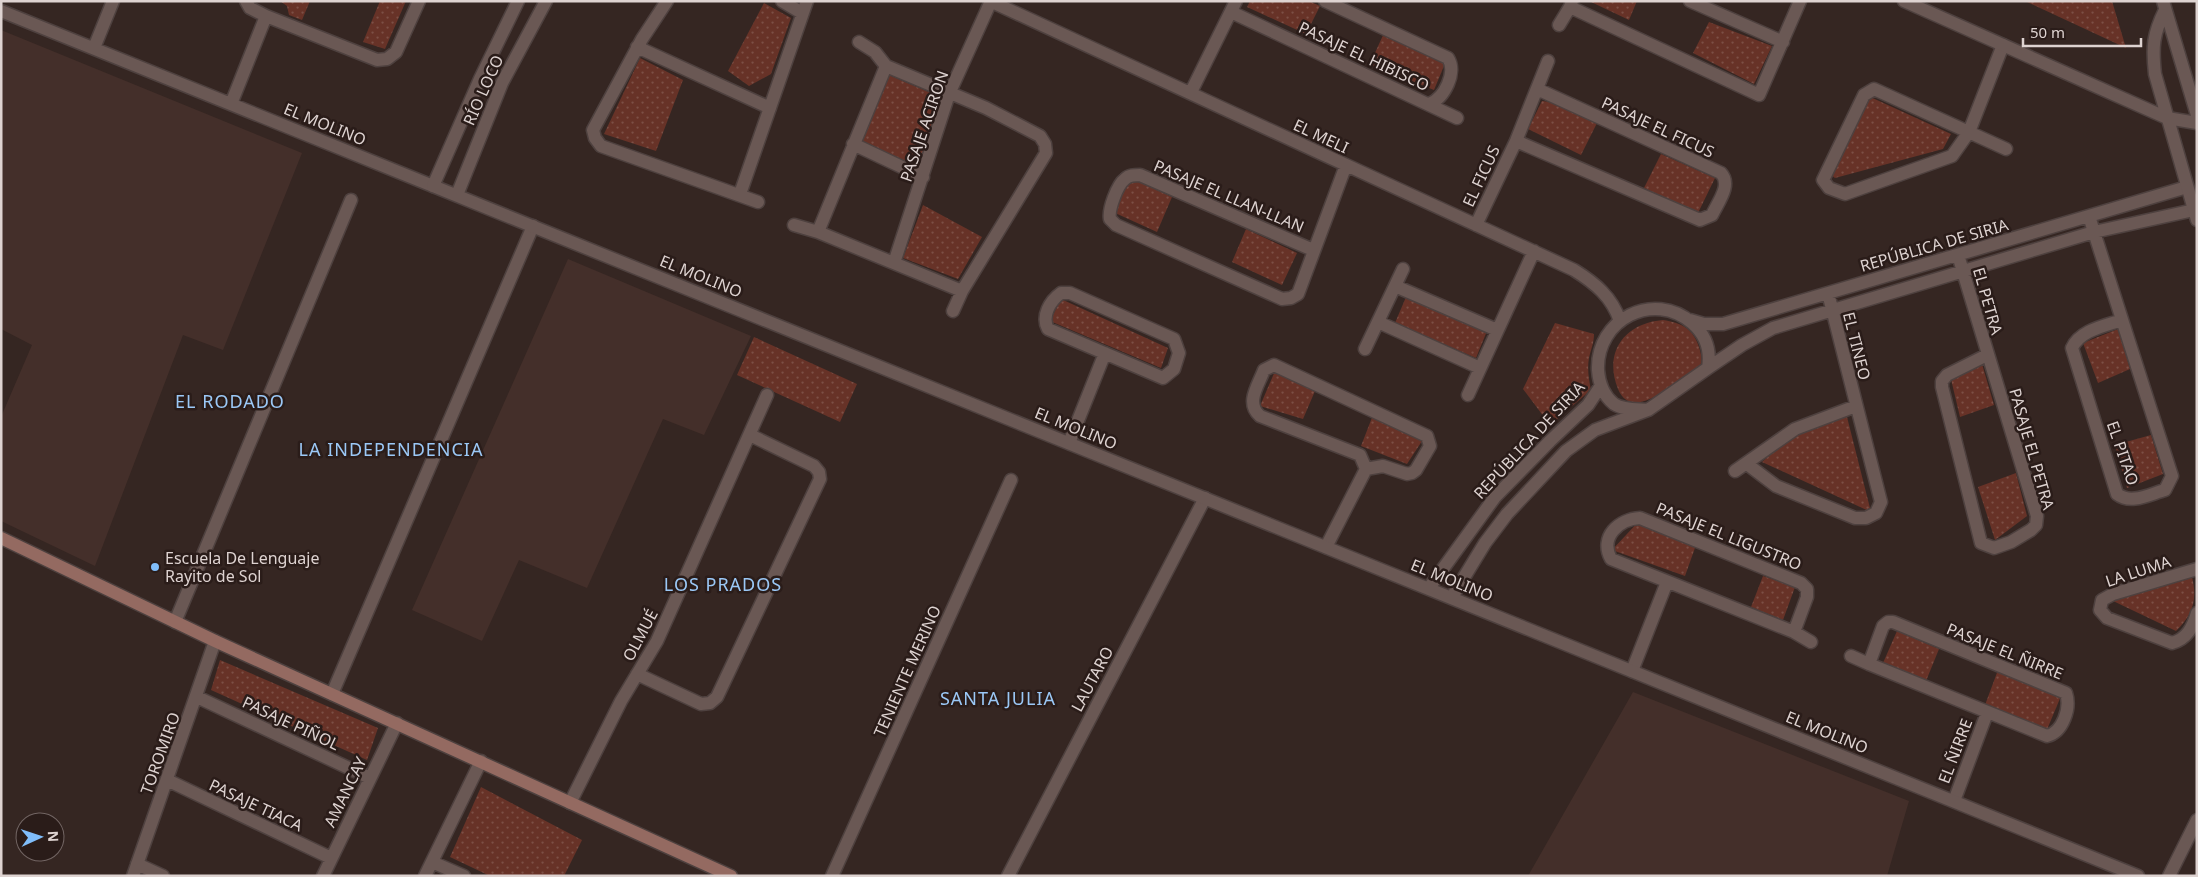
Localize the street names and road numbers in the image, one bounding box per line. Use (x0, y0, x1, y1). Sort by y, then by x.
street label: PASAJE EL HIBISCO (1295, 16, 1433, 96)
street label: RÍO LOCO (458, 51, 508, 129)
street label: PASAJE ACIRON (895, 67, 953, 185)
street label: PASAJE EL FICUS (1598, 91, 1718, 163)
street label: EL MOLINO (281, 98, 369, 150)
street label: EL MELI (1290, 114, 1352, 158)
street label: EL FICUS (1457, 141, 1505, 210)
street label: PASAJE EL LLAN-LLAN (1150, 154, 1308, 238)
street label: REPÚBLICA DE SIRIA (1857, 213, 2012, 277)
street label: EL MOLINO (657, 250, 745, 302)
street label: EL PETRA (1968, 265, 2008, 338)
street label: EL TINEO (1838, 310, 1876, 382)
street label: REPÚBLICA DE SIRIA (1469, 376, 1590, 504)
street label: PASAJE EL PETRA (2004, 386, 2060, 513)
street label: EL MOLINO (1032, 402, 1120, 454)
street label: EL PITAO (2102, 418, 2144, 488)
street label: PASAJE EL LIGUSTRO (1653, 497, 1805, 575)
street label: LA LUMA (2103, 550, 2174, 592)
street label: EL MOLINO (1408, 554, 1496, 606)
street label: TENIENTE MERINO (868, 602, 946, 740)
street label: OLMUÉ (617, 605, 663, 665)
street label: PASAJE EL ÑIRRE (1943, 618, 2067, 684)
street label: LAUTARO (1066, 643, 1118, 715)
street label: PASAJE PIÑOL (239, 691, 343, 755)
street label: EL MOLINO (1783, 706, 1871, 758)
street label: TOROMIRO (135, 709, 185, 797)
street label: EL ÑIRRE (1933, 715, 1977, 787)
street label: AMANCAY (319, 752, 372, 831)
street label: PASAJE TIACA (206, 774, 307, 837)

